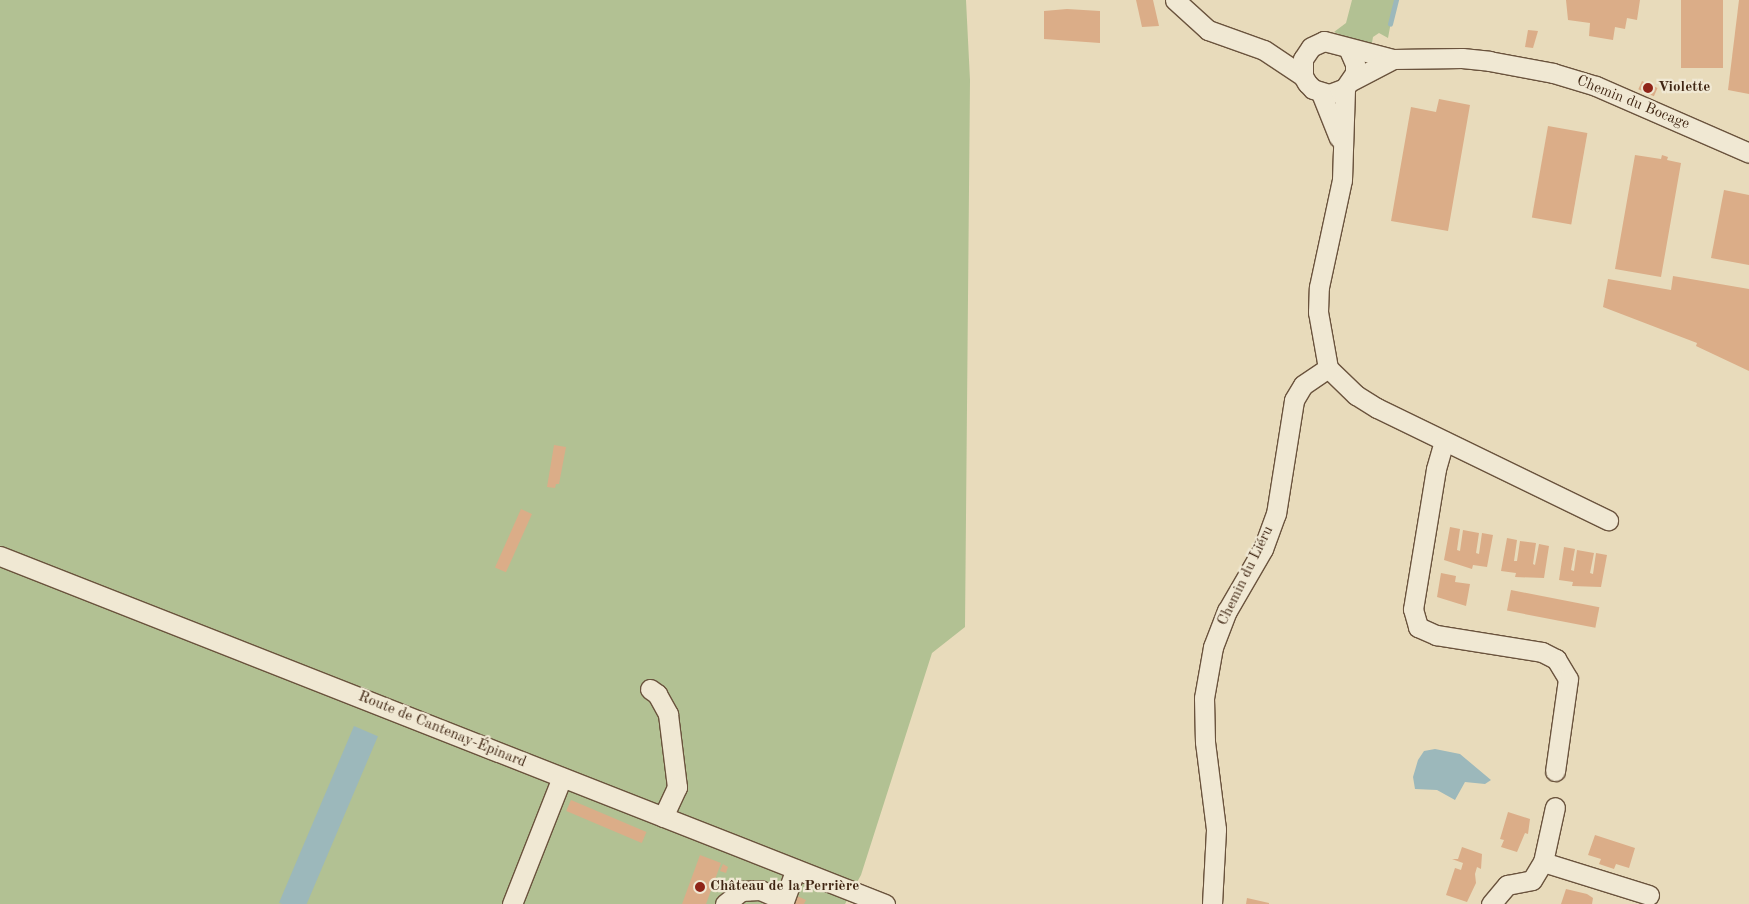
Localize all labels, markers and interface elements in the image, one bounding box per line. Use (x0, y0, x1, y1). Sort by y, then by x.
street label: Chemin du Bocage (1574, 72, 1692, 134)
place label: Violette (1658, 79, 1710, 97)
marker: Violette (1642, 82, 1654, 94)
street label: Chemin du Liéru (1214, 523, 1278, 629)
street label: Route de Cantenay-Épinard (355, 688, 529, 772)
place label: Château de la Perrière (710, 878, 859, 896)
marker: Château de la Perrière (694, 881, 706, 893)

